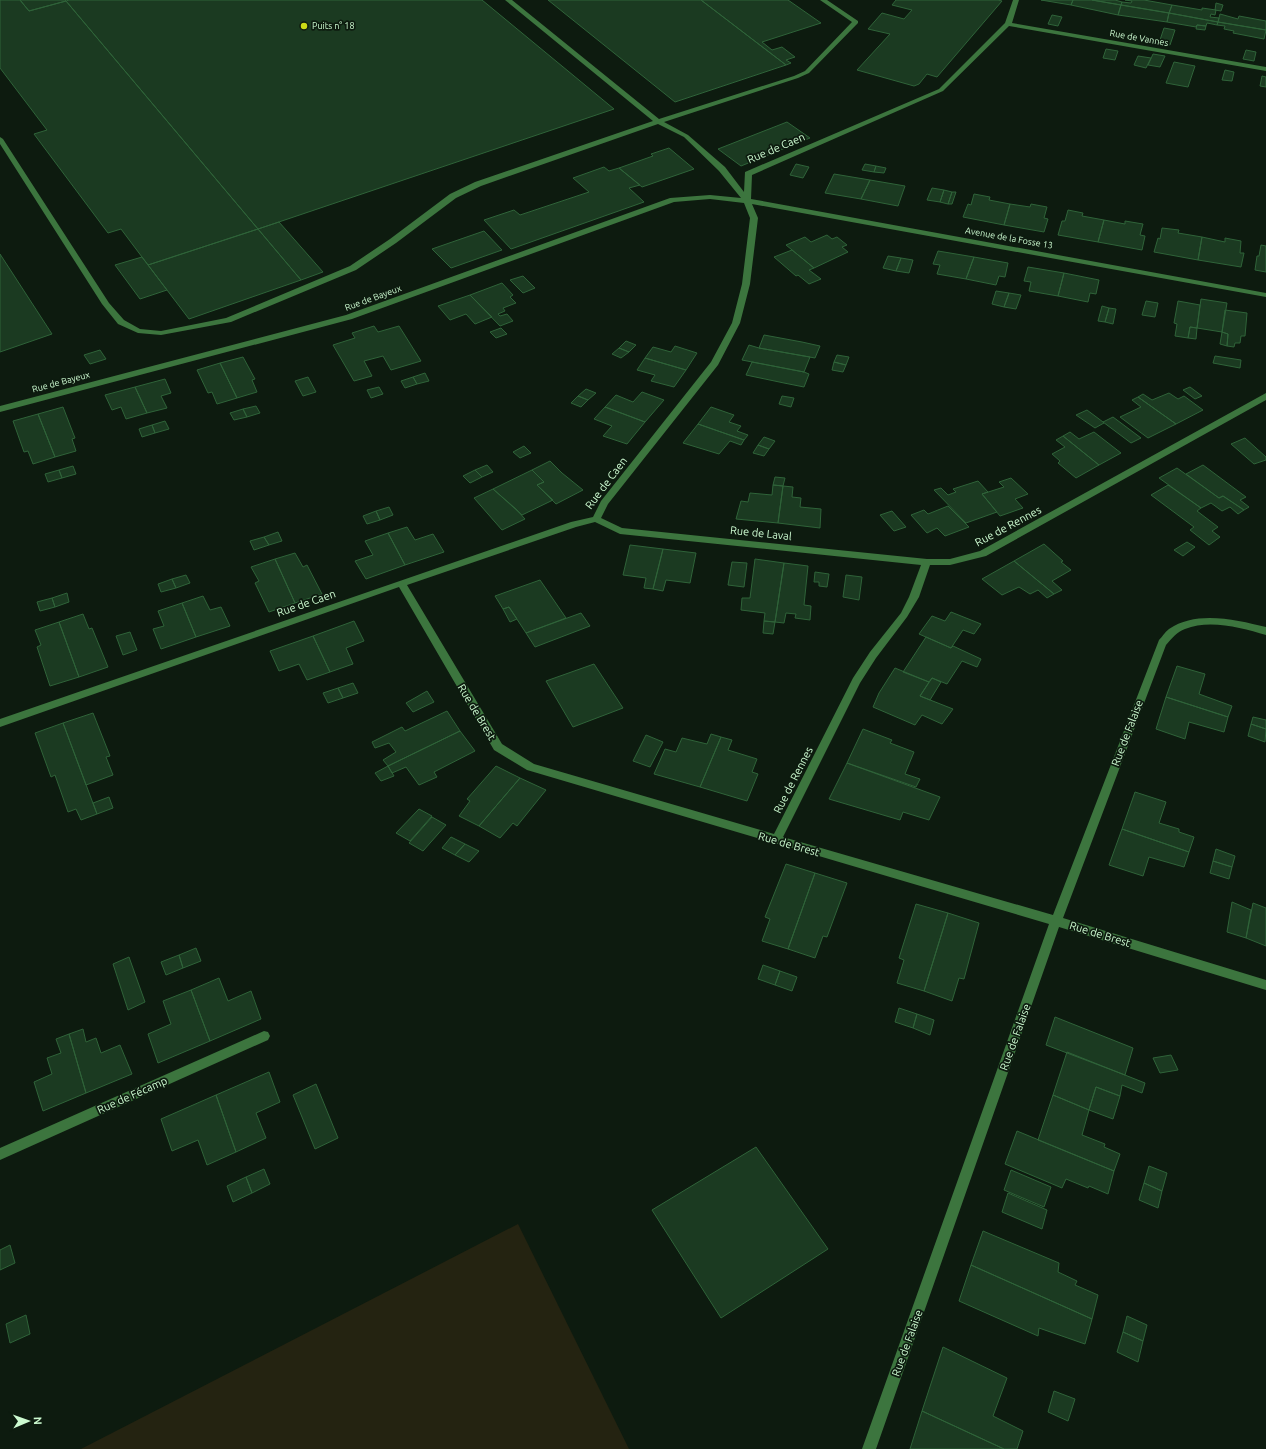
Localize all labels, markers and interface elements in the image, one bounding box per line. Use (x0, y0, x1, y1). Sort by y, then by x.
marker: Puits n° 18 (299, 21, 309, 31)
place label: Puits n° 18 (312, 21, 354, 31)
street label: Rue de Vannes (1109, 28, 1169, 48)
street label: Rue de Caen (745, 130, 807, 166)
street label: Avenue de la Fosse 13 (964, 225, 1054, 251)
street label: Rue de Bayeux (343, 283, 403, 313)
street label: Rue de Bayeux (31, 369, 91, 395)
street label: Rue de Caen (583, 455, 629, 511)
street label: Rue de Rennes (973, 503, 1043, 548)
street label: Rue de Laval (730, 524, 793, 542)
street label: Rue de Caen (275, 587, 337, 619)
street label: Rue de Brest (456, 682, 499, 743)
street label: Rue de Falaise (1109, 698, 1145, 768)
street label: Rue de Rennes (771, 745, 815, 815)
street label: Rue de Brest (757, 830, 822, 859)
street label: Rue de Brest (1068, 919, 1133, 949)
street label: Rue de Falaise (997, 1002, 1033, 1072)
street label: Rue de Fécamp (95, 1074, 169, 1116)
street label: Rue de Falaise (889, 1308, 925, 1378)
north arrow (8, 1401, 48, 1441)
text: N (32, 1416, 44, 1425)

